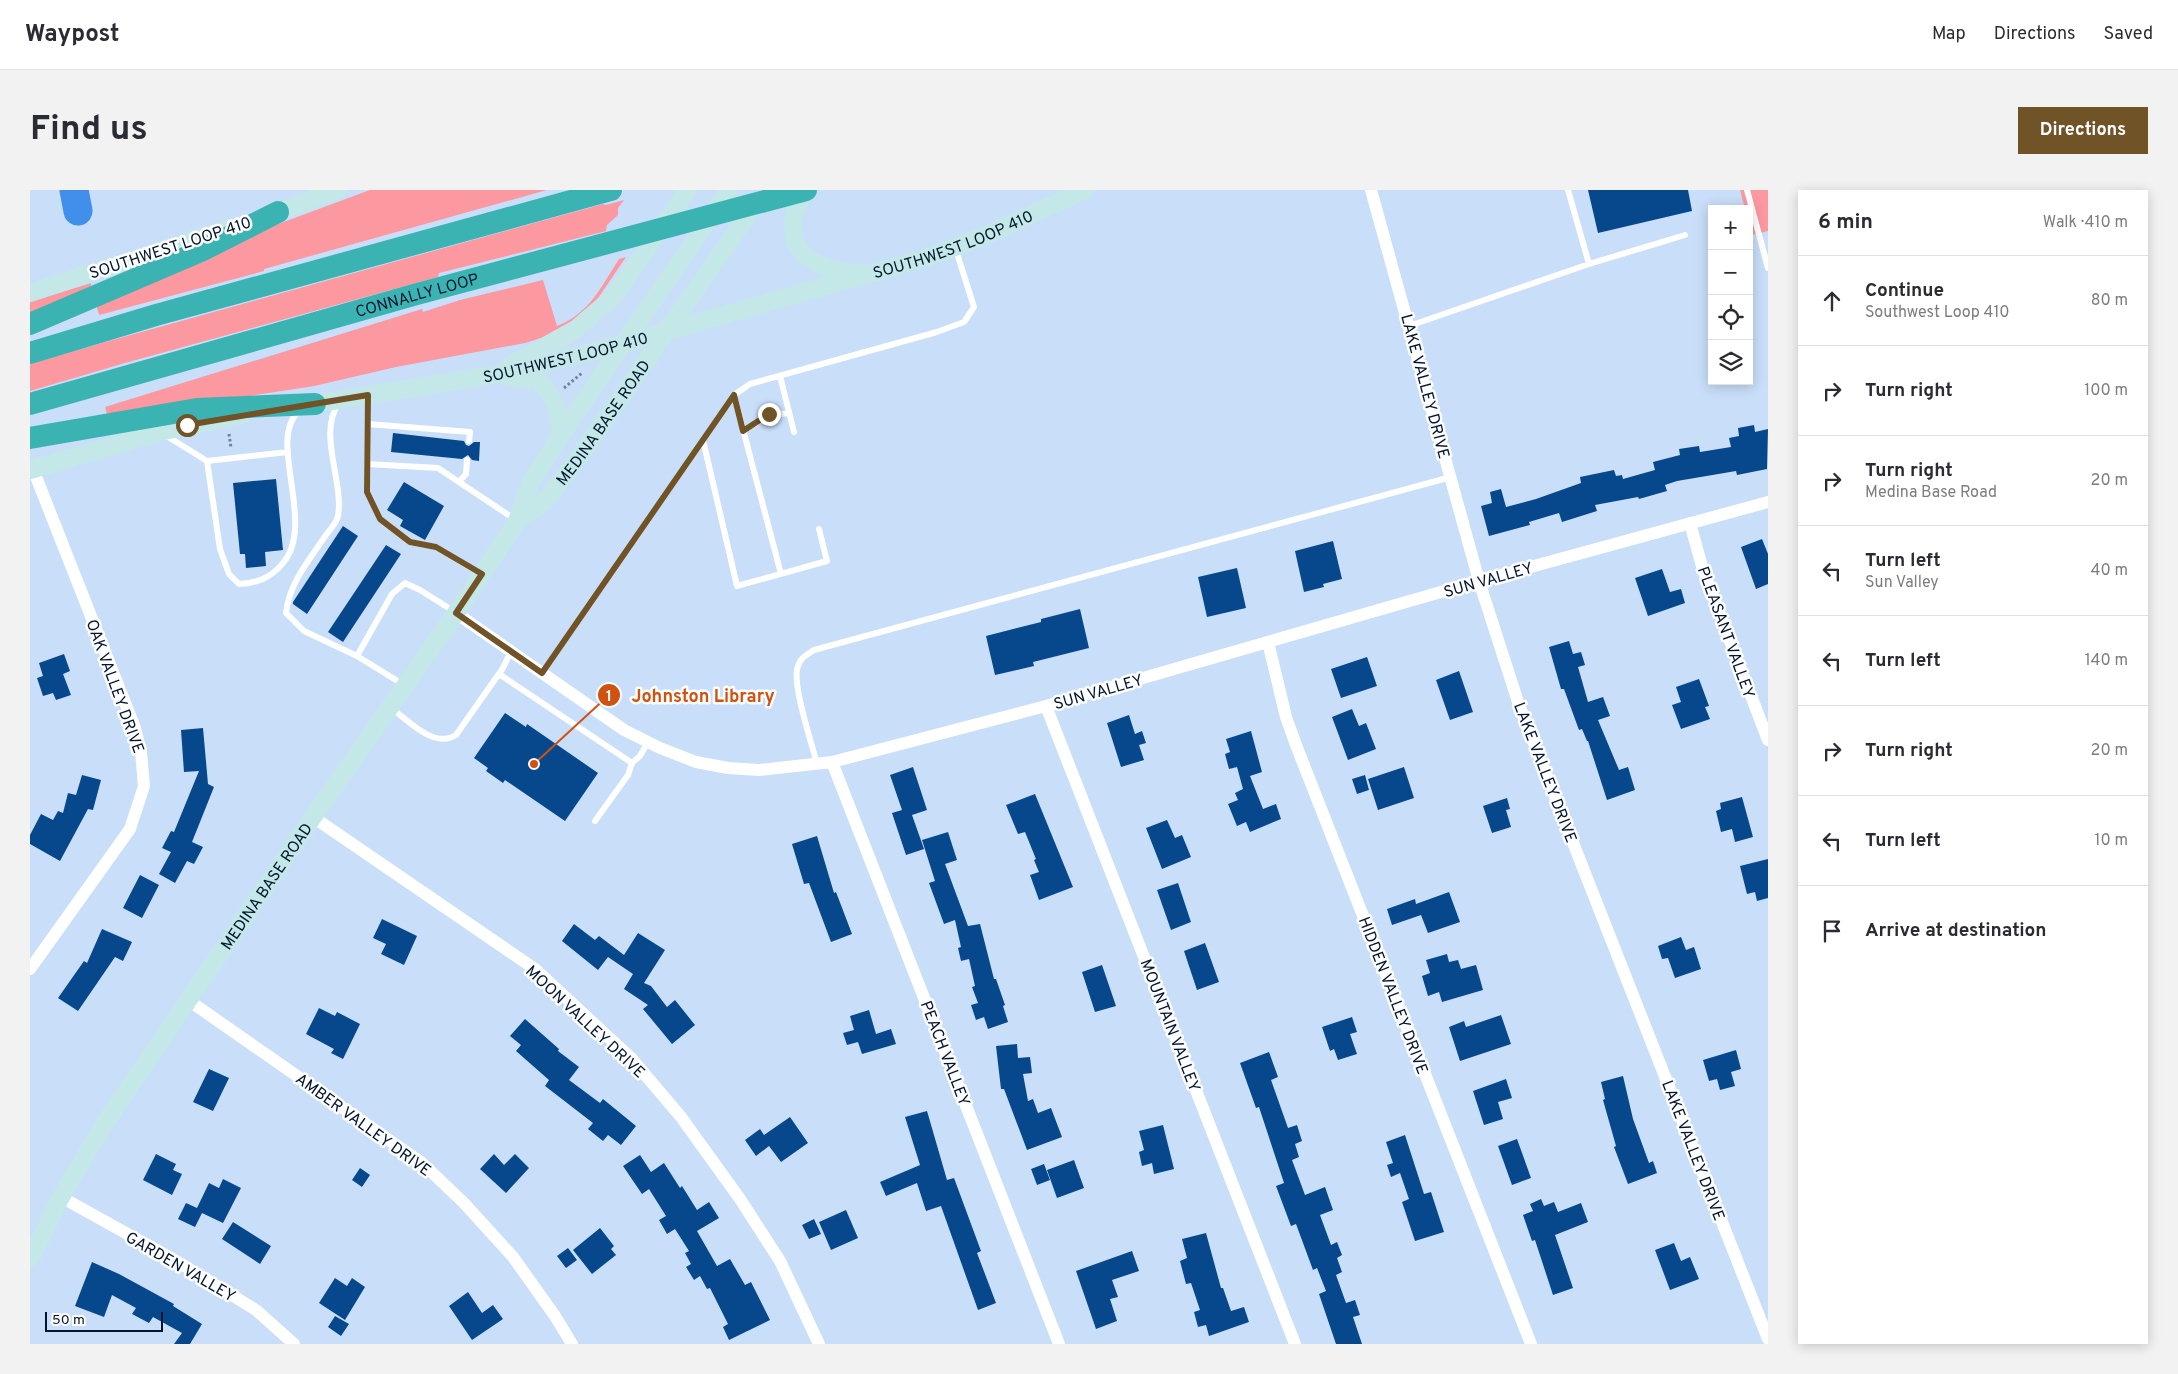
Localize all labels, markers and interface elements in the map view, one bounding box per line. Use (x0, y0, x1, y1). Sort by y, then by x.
text: Waypost (25, 20, 119, 50)
text: Map (1932, 23, 1966, 46)
text: Directions (1994, 23, 2076, 46)
text: Saved (2104, 23, 2153, 46)
button: Directions (2018, 107, 2148, 154)
text: Find us (30, 108, 148, 152)
map controls (1708, 205, 1753, 385)
button: + (1708, 205, 1753, 250)
street label: SOUTHWEST LOOP 410 (871, 207, 1037, 284)
text: 6 min (1818, 209, 1873, 236)
street label: SOUTHWEST LOOP 410 (87, 213, 254, 285)
text: Walk · 410 m (2043, 213, 2128, 233)
button: − (1708, 250, 1753, 295)
street label: CONNALLY LOOP (354, 270, 481, 323)
text: Continue (1865, 279, 1944, 303)
icon: ahead (1818, 287, 1846, 315)
text: 80 m (2091, 291, 2128, 311)
button: locate (1708, 295, 1753, 340)
text: Southwest Loop 410 (1865, 303, 2010, 323)
street label: LAKE VALLEY DRIVE (1395, 312, 1453, 461)
street label: SOUTHWEST LOOP 410 (482, 329, 651, 388)
button: layers (1708, 340, 1753, 385)
street label: MEDINA BASE ROAD (553, 357, 656, 490)
icon: right (1818, 377, 1846, 405)
text: Turn right (1865, 379, 1953, 403)
text: 100 m (2084, 381, 2128, 401)
route end (758, 403, 781, 426)
route start (176, 414, 199, 437)
text: Turn right (1865, 459, 1953, 483)
icon: right (1818, 467, 1846, 495)
text: 20 m (2091, 471, 2128, 491)
text: Medina Base Road (1865, 483, 1997, 503)
text: Turn left (1865, 549, 1941, 573)
icon: left (1818, 557, 1846, 585)
street label: SUN VALLEY (1442, 559, 1536, 603)
text: 40 m (2090, 561, 2128, 581)
street label: PLEASANT VALLEY (1692, 564, 1758, 701)
text: Sun Valley (1865, 573, 1939, 593)
street label: OAK VALLEY DRIVE (81, 617, 148, 756)
icon: left (1818, 647, 1846, 675)
text: Turn left (1865, 649, 1941, 673)
text: 140 m (2085, 651, 2128, 671)
street label: SUN VALLEY (1052, 671, 1146, 715)
callout: Johnston Library (597, 679, 785, 712)
text: Johnston Library (631, 686, 775, 709)
text: 1 (606, 688, 612, 707)
street label: LAKE VALLEY DRIVE (1508, 700, 1580, 846)
icon: right (1818, 737, 1846, 765)
text: Turn right (1865, 739, 1953, 763)
text: 20 m (2091, 741, 2128, 761)
street label: MEDINA BASE ROAD (217, 820, 318, 954)
icon: left (1818, 827, 1846, 855)
text: Turn left (1865, 829, 1941, 853)
text: 10 m (2094, 831, 2128, 851)
street label: HIDDEN VALLEY DRIVE (1353, 914, 1431, 1077)
icon: arrive (1818, 917, 1846, 945)
text: Arrive at destination (1865, 919, 2046, 943)
street label: MOUNTAIN VALLEY (1135, 956, 1204, 1095)
street label: MOON VALLEY DRIVE (521, 962, 649, 1083)
street label: PEACH VALLEY (915, 998, 973, 1109)
street label: AMBER VALLEY DRIVE (291, 1070, 435, 1182)
street label: LAKE VALLEY DRIVE (1656, 1078, 1728, 1224)
street label: GARDEN VALLEY (121, 1228, 239, 1307)
scale bar (45, 1309, 162, 1332)
text: 50 m (52, 1312, 85, 1329)

